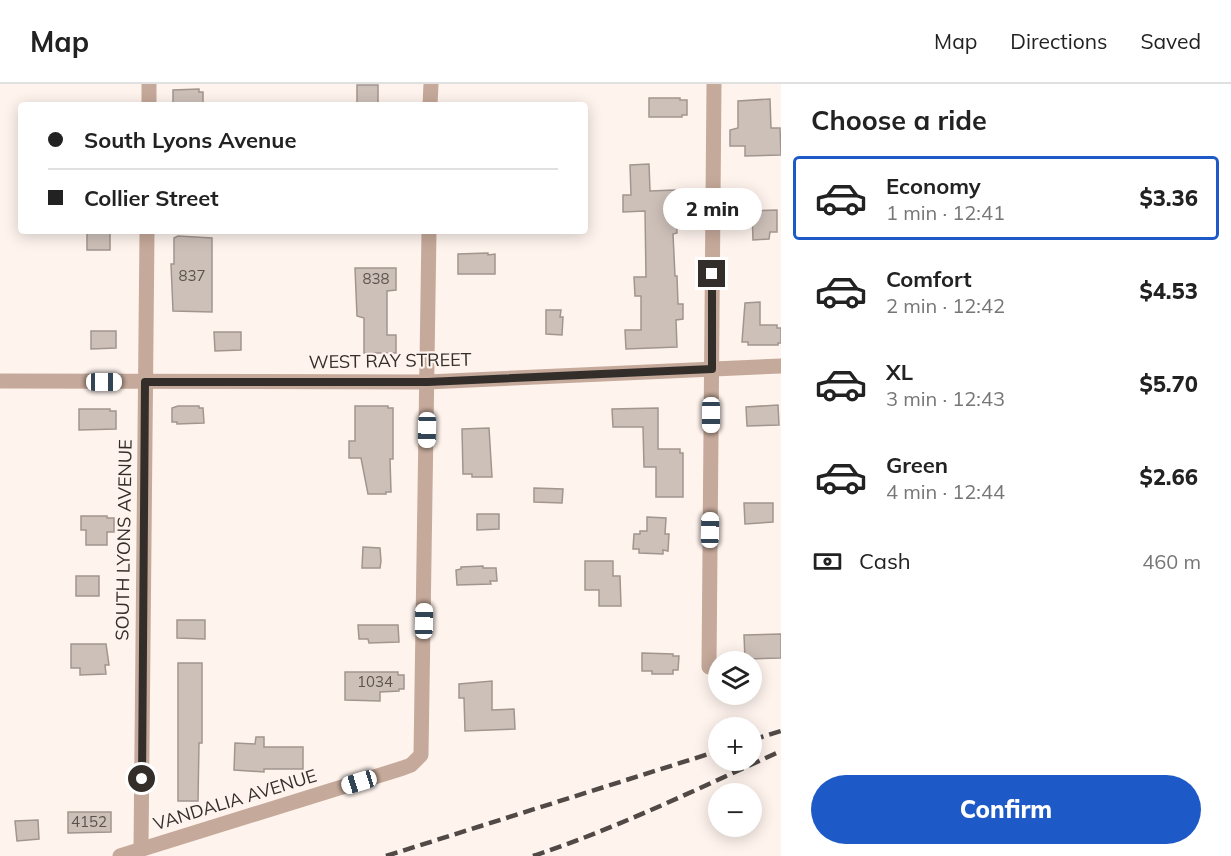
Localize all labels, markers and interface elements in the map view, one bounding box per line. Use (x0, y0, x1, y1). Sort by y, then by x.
text: Map (30, 24, 89, 59)
text: Map (934, 28, 977, 54)
text: Directions (1010, 28, 1107, 54)
text: Saved (1140, 28, 1201, 54)
text: Choose a ride (811, 103, 987, 137)
text: South Lyons Avenue (84, 126, 296, 154)
icon: car (814, 171, 868, 225)
text: Economy (886, 172, 981, 200)
text: Collier Street (84, 184, 219, 212)
text: $3.36 (1139, 184, 1198, 212)
callout: 2 min (662, 187, 762, 229)
text: 2 min (686, 196, 739, 221)
text: 1 min · 12:41 (886, 200, 1005, 225)
route end (698, 260, 725, 287)
icon: car (814, 264, 868, 318)
text: Comfort (886, 265, 972, 293)
house number: 837 (178, 266, 206, 285)
house number: 838 (362, 269, 390, 288)
text: $4.53 (1139, 277, 1198, 305)
text: 2 min · 12:42 (886, 293, 1005, 318)
street label: WEST RAY STREET (308, 348, 472, 373)
icon: car (814, 357, 868, 411)
text: XL (886, 358, 913, 386)
text: $5.70 (1139, 370, 1198, 398)
car (86, 373, 122, 391)
text: 3 min · 12:43 (886, 386, 1005, 411)
car (702, 397, 720, 433)
car (418, 412, 436, 448)
street label: SOUTH LYONS AVENUE (110, 439, 137, 641)
icon: car (814, 450, 868, 504)
text: Green (886, 451, 948, 479)
text: $2.66 (1139, 463, 1198, 491)
text: 4 min · 12:44 (886, 479, 1005, 504)
car (701, 512, 719, 548)
icon: cash (811, 545, 844, 578)
text: Cash (859, 547, 911, 575)
text: 460 m (1142, 549, 1201, 574)
car (415, 603, 433, 639)
map controls (708, 651, 762, 837)
button: layers (708, 651, 762, 705)
house number: 1034 (357, 672, 393, 691)
button: + (708, 717, 762, 771)
street label: VANDALIA AVENUE (150, 764, 319, 835)
route start (128, 765, 155, 792)
car (339, 768, 379, 796)
button: Confirm (811, 775, 1201, 844)
button: − (708, 783, 762, 837)
house number: 4152 (71, 812, 107, 831)

